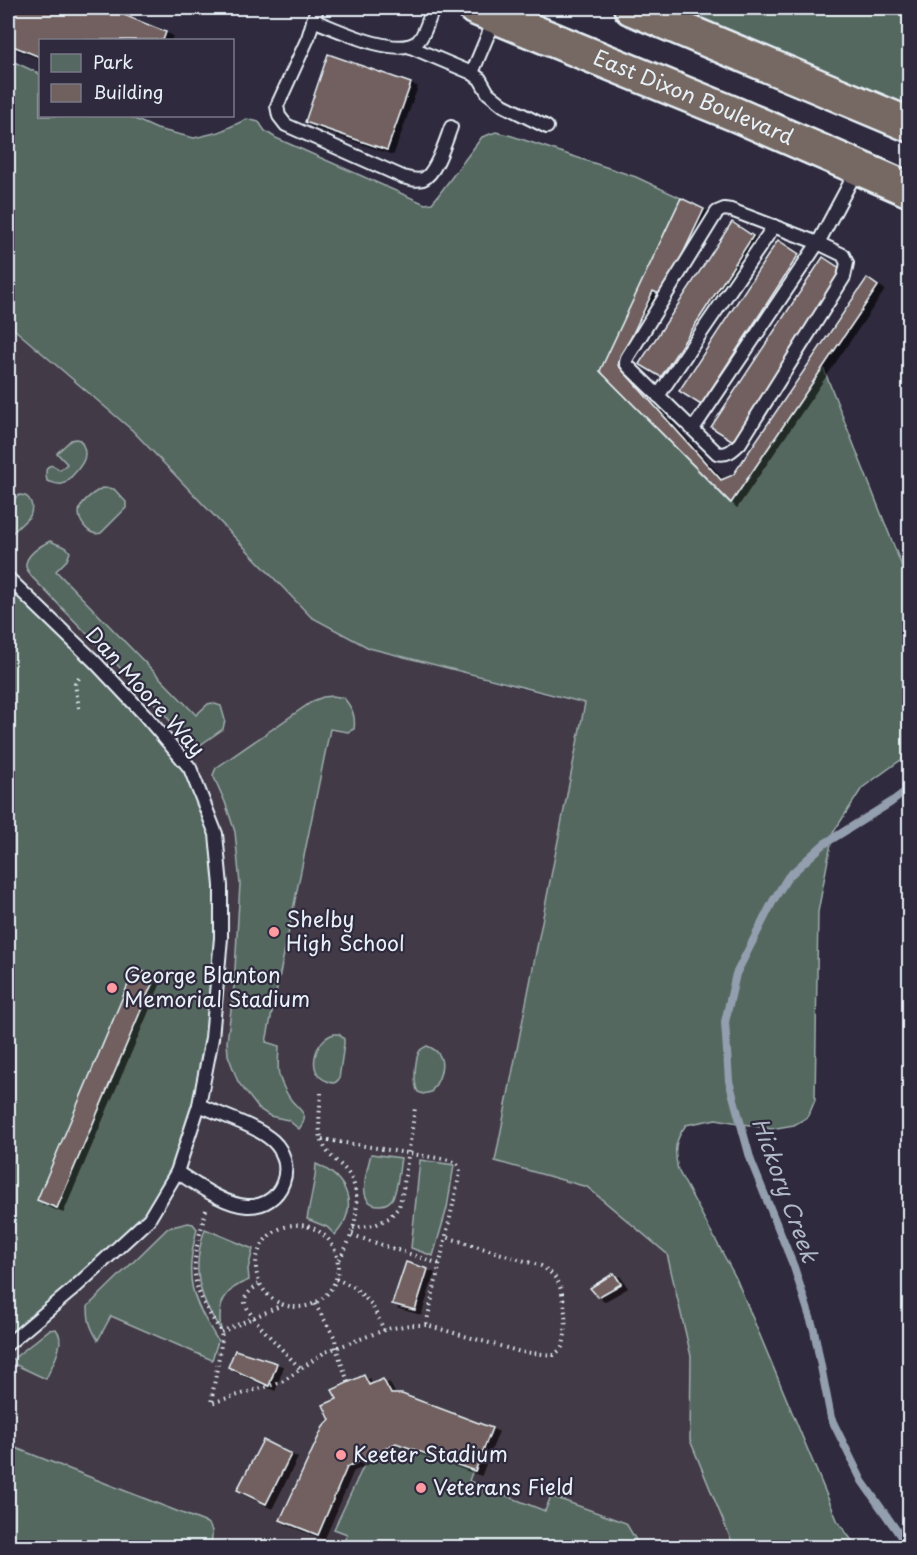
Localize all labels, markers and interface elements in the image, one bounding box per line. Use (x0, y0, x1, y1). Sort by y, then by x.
legend (39, 39, 234, 117)
street label: East Dixon Boulevard (589, 40, 799, 152)
text: Park (93, 48, 133, 75)
text: Building (93, 78, 163, 105)
street label: Dan Moore Way (79, 618, 214, 763)
place label: Shelby High School (286, 902, 405, 958)
marker: Shelby High School (267, 925, 281, 939)
place label: George Blanton Memorial Stadium (124, 958, 310, 1014)
marker: George Blanton Memorial Stadium (105, 981, 119, 995)
water label: Hickory Creek (745, 1113, 828, 1268)
place label: Keeter Stadium (353, 1437, 508, 1469)
marker: Keeter Stadium (334, 1448, 348, 1462)
place label: Veterans Field (433, 1470, 574, 1502)
marker: Veterans Field (414, 1481, 428, 1495)

